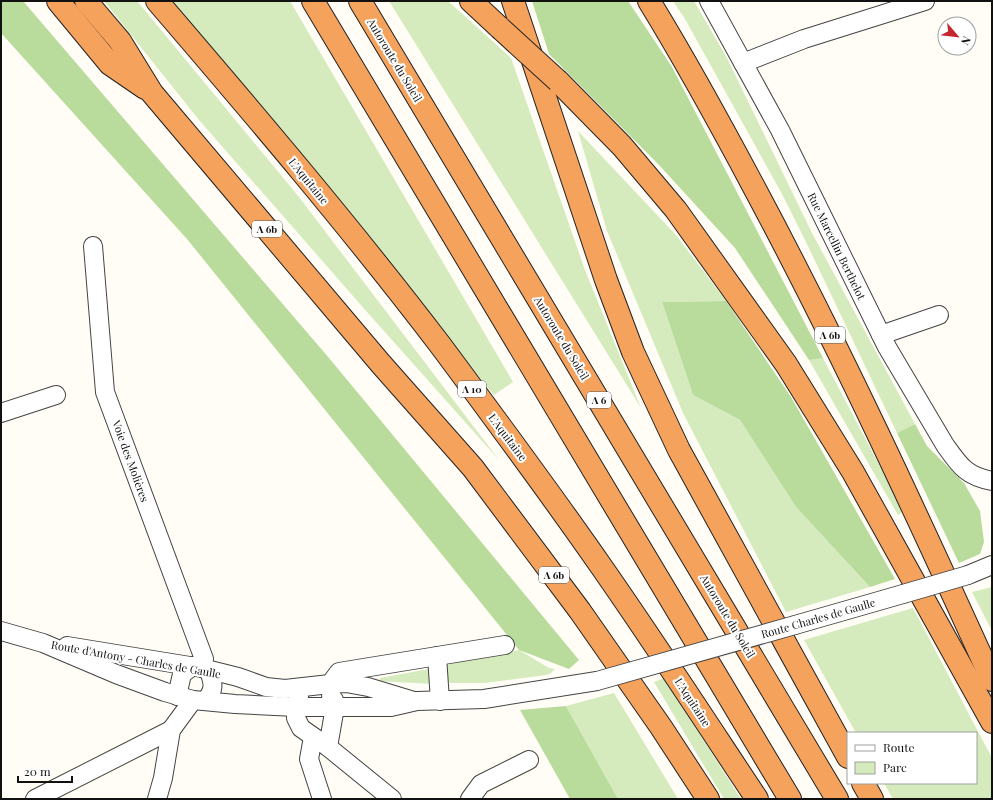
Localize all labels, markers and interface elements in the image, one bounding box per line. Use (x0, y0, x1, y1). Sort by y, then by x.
street label: Autoroute du Soleil (364, 15, 426, 104)
north arrow (937, 16, 977, 56)
text: N (958, 34, 975, 48)
street label: L'Aquitaine (286, 155, 333, 208)
street label: Rue Marcellin Berthelot (805, 190, 870, 302)
road number: A 6b (252, 221, 282, 237)
street label: Autoroute du Soleil (531, 293, 593, 382)
road number: A 6b (815, 327, 845, 343)
road number: A 10 (458, 381, 486, 397)
road number: A 6 (587, 392, 611, 408)
street label: L'Aquitaine (485, 410, 531, 464)
street label: Voie des Molières (109, 417, 153, 504)
road number: A 6b (539, 567, 569, 583)
street label: Autoroute du Soleil (697, 571, 759, 660)
street label: Route Charles de Gaulle (759, 594, 877, 641)
street label: Route d'Antony - Charles de Gaulle (50, 637, 223, 681)
street label: L'Aquitaine (672, 675, 715, 730)
legend (847, 732, 977, 784)
text: Route (883, 739, 915, 755)
scale bar (18, 758, 72, 784)
text: Parc (883, 759, 907, 775)
text: 20 m (24, 763, 51, 779)

